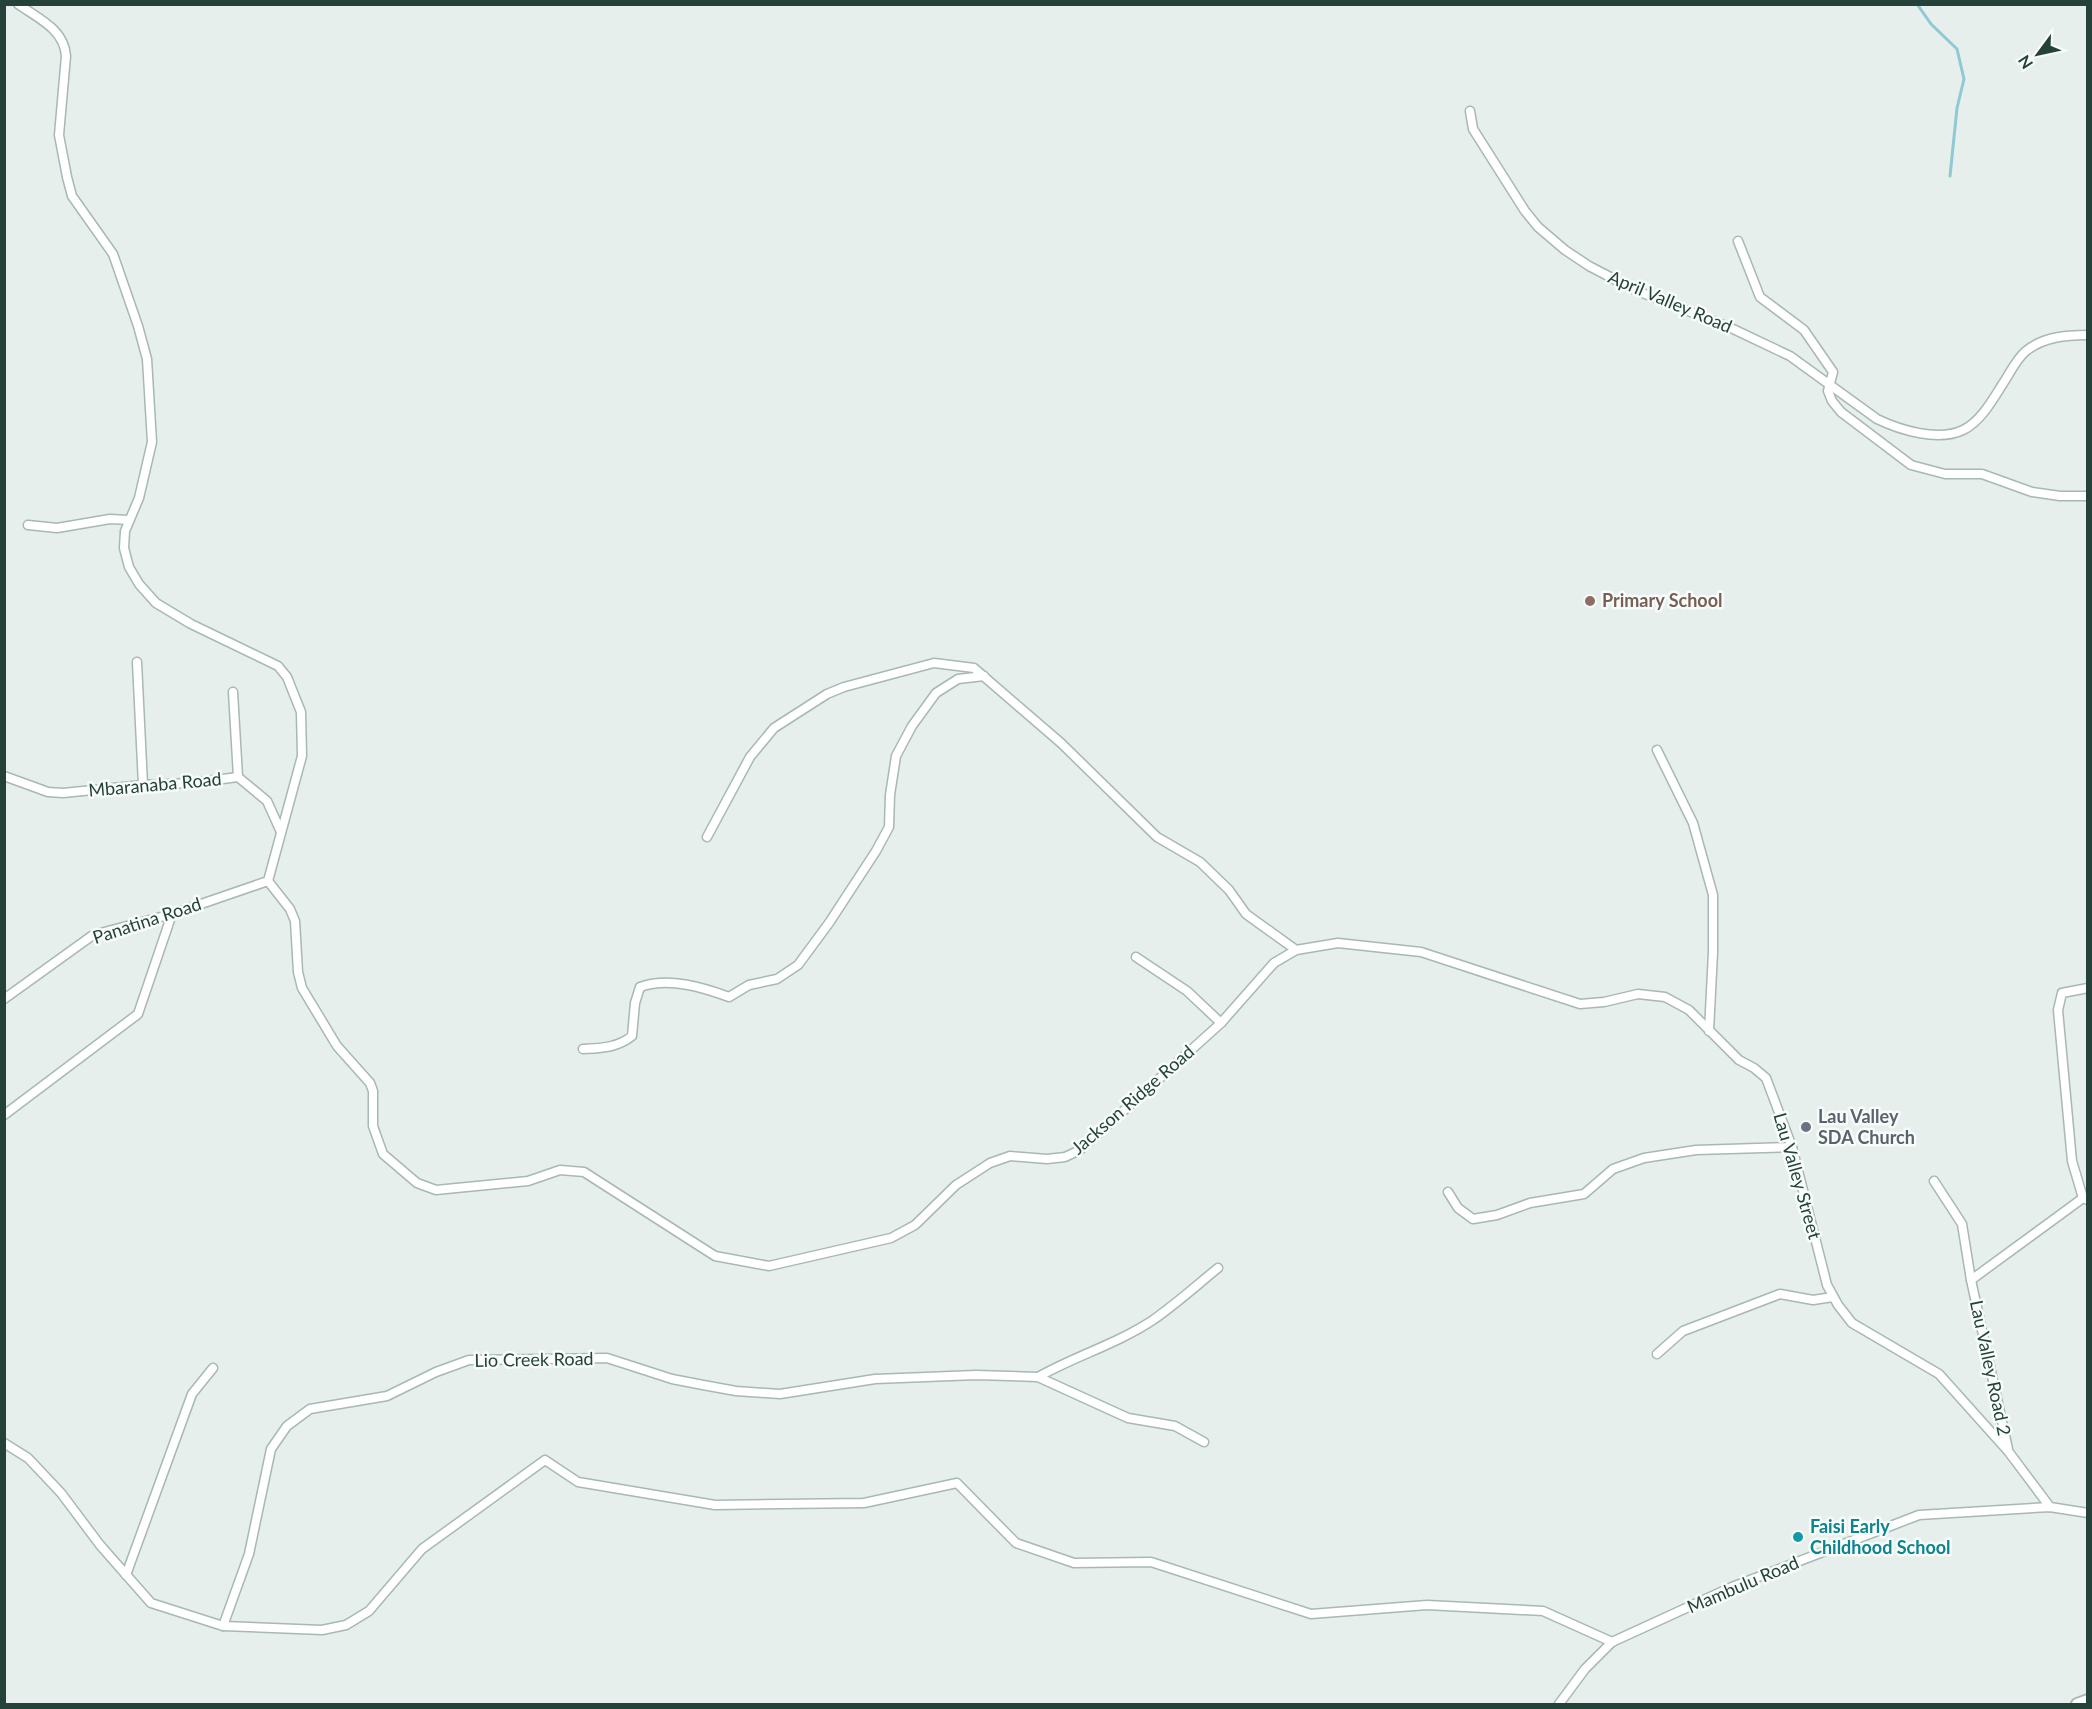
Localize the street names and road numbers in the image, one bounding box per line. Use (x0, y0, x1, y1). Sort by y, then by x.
street label: April Valley Road (1605, 265, 1736, 337)
street label: Mbaranaba Road (87, 767, 222, 801)
street label: Panatina Road (90, 892, 204, 948)
street label: Jackson Ridge Road (1066, 1040, 1198, 1159)
street label: Lau Valley Street (1769, 1110, 1827, 1242)
street label: Lau Valley Road 2 (1966, 1298, 2016, 1438)
street label: Lio Creek Road (474, 1347, 594, 1371)
street label: Mambulu Road (1683, 1551, 1802, 1617)

